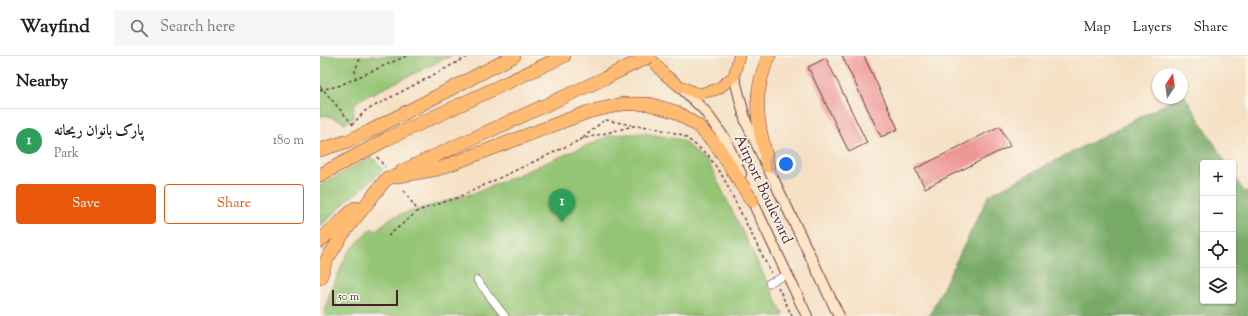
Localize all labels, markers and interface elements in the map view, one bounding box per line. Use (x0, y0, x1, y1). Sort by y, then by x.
search box (114, 10, 394, 46)
text: Wayfind (20, 14, 90, 41)
icon: search (128, 17, 150, 39)
text: Search here (160, 17, 235, 38)
text: Map (1084, 18, 1111, 38)
text: Layers (1133, 18, 1171, 38)
text: Share (1193, 18, 1228, 38)
north arrow (1152, 68, 1188, 104)
text: Nearby (16, 70, 68, 94)
text: پارک بانوان ریحانه (54, 121, 143, 142)
text: 1 (27, 132, 31, 150)
text: 180 m (273, 132, 304, 150)
street label: Airport Boulevard (728, 132, 797, 248)
text: Park (54, 145, 79, 163)
your location (776, 154, 796, 174)
map controls (1200, 160, 1236, 304)
button: + (1200, 160, 1236, 196)
button: Save (16, 184, 156, 224)
button: Share (164, 184, 304, 224)
pin: 1 (549, 189, 575, 222)
button: − (1200, 196, 1236, 232)
button: locate (1200, 232, 1236, 268)
button: layers (1200, 268, 1236, 304)
scale bar (332, 288, 398, 307)
text: 50 m (338, 289, 359, 305)

